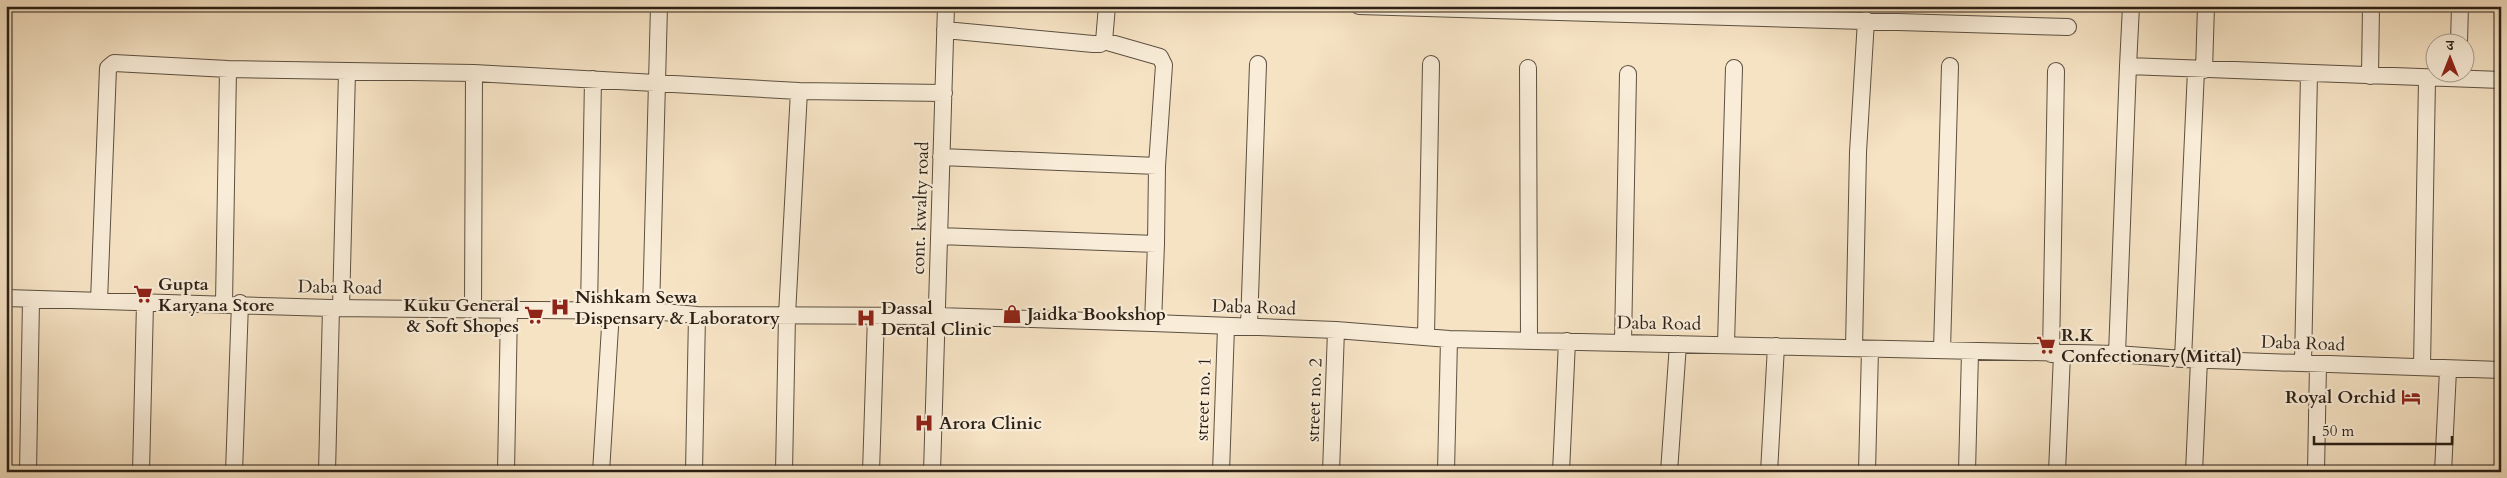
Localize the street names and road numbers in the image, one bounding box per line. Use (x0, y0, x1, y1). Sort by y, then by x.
street label: cont. kwalty road (906, 141, 935, 275)
street label: Daba Road (298, 274, 383, 301)
street label: Daba Road (1211, 294, 1297, 321)
street label: Daba Road (1617, 310, 1702, 337)
street label: Daba Road (2260, 330, 2346, 357)
street label: street no. 1 (1190, 357, 1217, 441)
street label: street no. 2 (1301, 358, 1328, 442)

